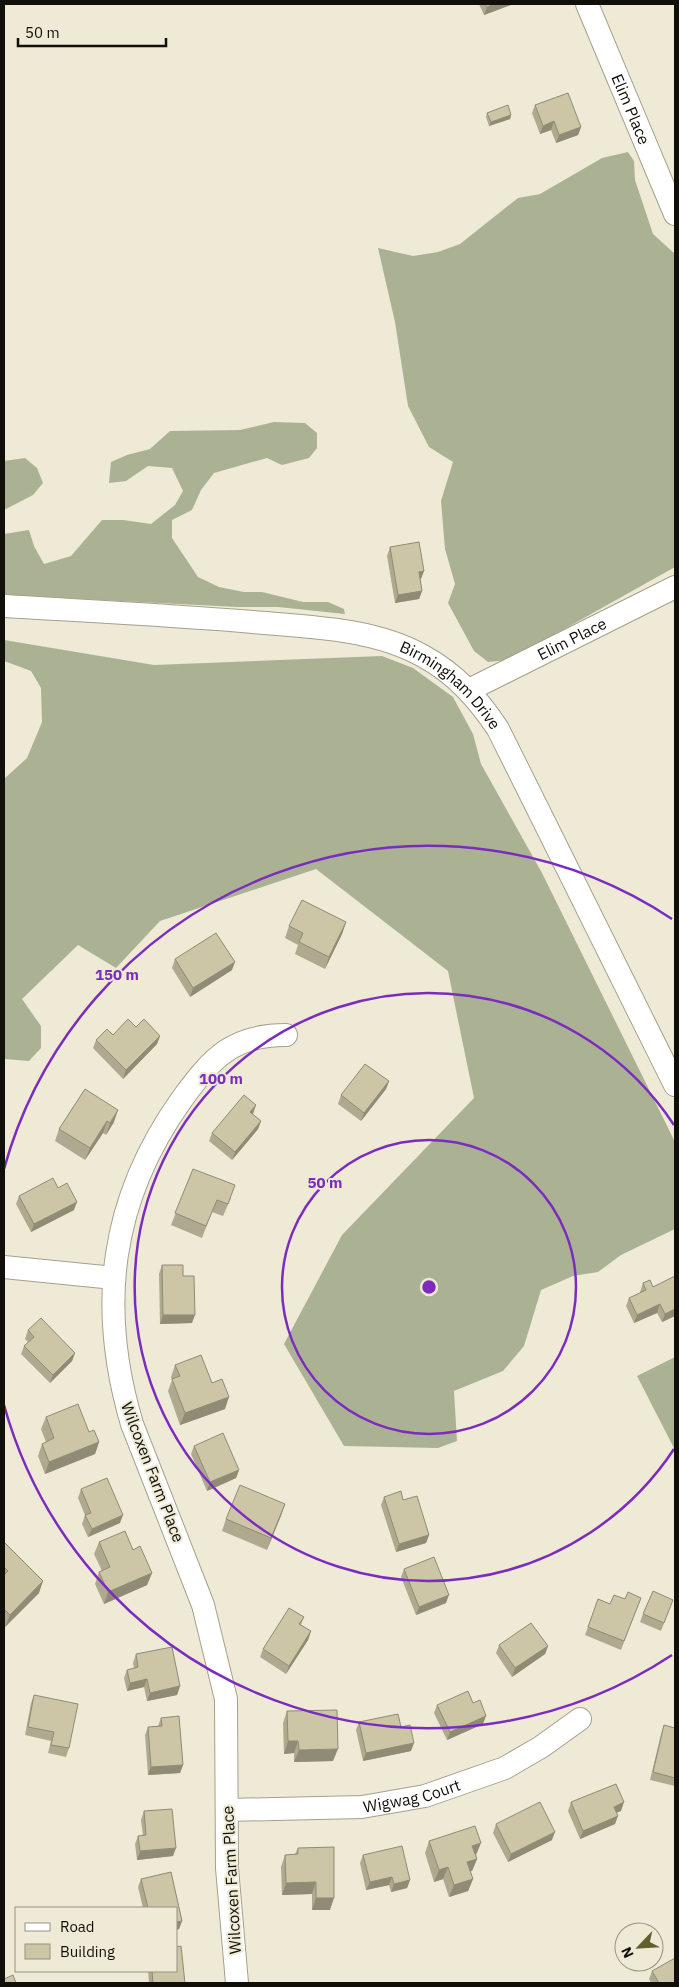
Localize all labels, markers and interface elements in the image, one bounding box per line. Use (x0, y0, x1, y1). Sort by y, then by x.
scale bar (18, 15, 165, 47)
text: 50 m (25, 23, 60, 42)
street label: Elim Place (607, 71, 655, 148)
street label: Elim Place (534, 613, 610, 664)
street label: Birmingham Drive (397, 636, 505, 733)
text: 150 m (95, 965, 139, 984)
text: 100 m (199, 1069, 243, 1088)
text: 50 m (308, 1173, 342, 1192)
centre of rings (420, 1278, 438, 1296)
street label: Wilcoxen Farm Place (117, 1399, 189, 1545)
street label: Wigwag Court (362, 1774, 463, 1817)
street label: Wilcoxen Farm Place (217, 1805, 245, 1955)
legend (15, 1907, 178, 1972)
text: Road (60, 1917, 95, 1936)
north arrow (614, 1922, 664, 1972)
text: Building (60, 1942, 115, 1961)
text: N (617, 1944, 638, 1961)

